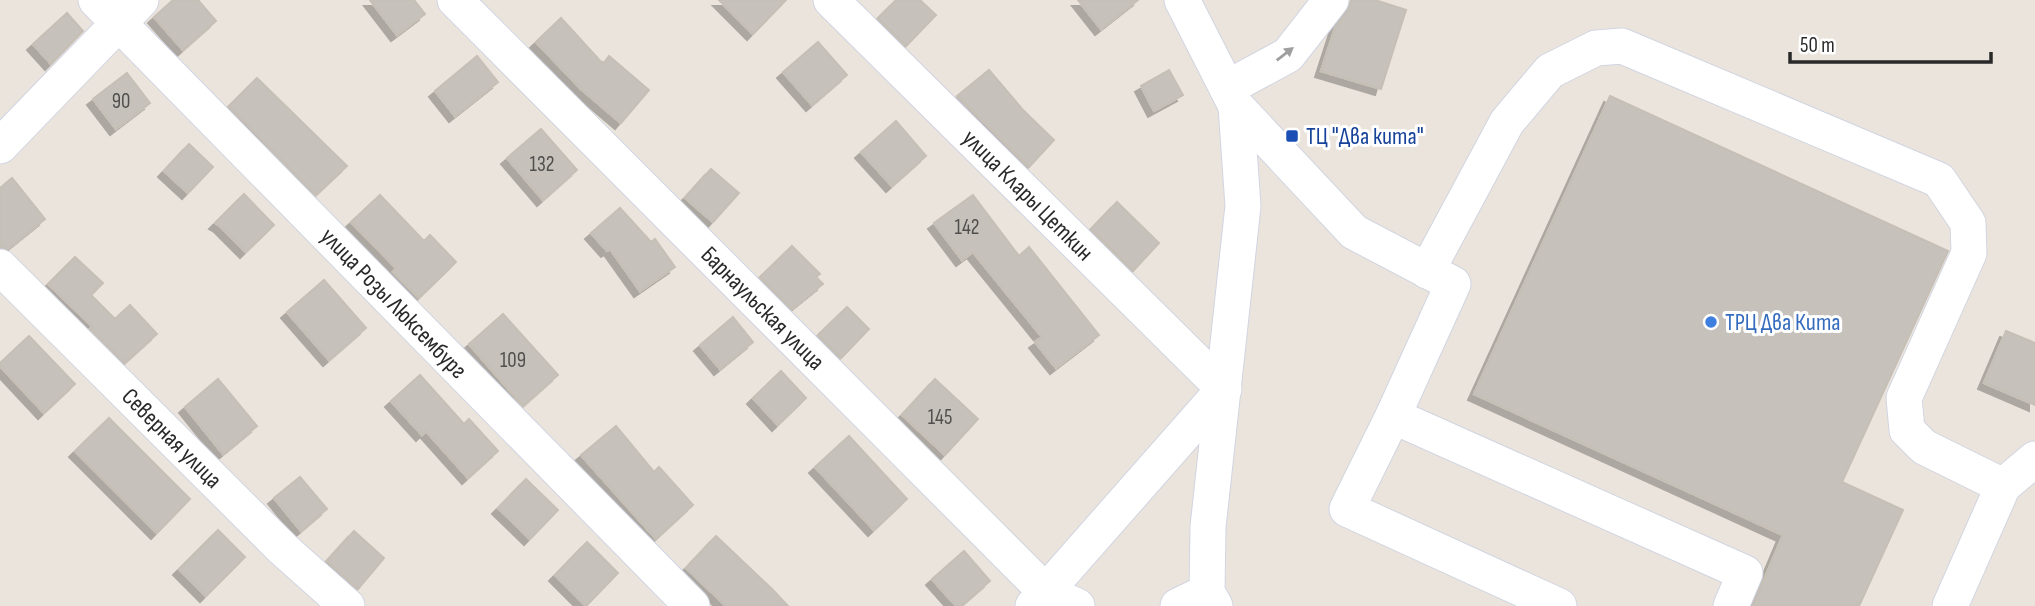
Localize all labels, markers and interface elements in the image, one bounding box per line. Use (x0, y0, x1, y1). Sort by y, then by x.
scale bar (1790, 21, 1991, 65)
text: 50 m (1800, 33, 1835, 58)
one-way arrow (1276, 46, 1294, 61)
house number: 90 (112, 89, 130, 114)
place label: ТЦ "Два кита" (1306, 122, 1424, 151)
street label: улица Клары Цеткин (956, 124, 1099, 267)
marker: ТЦ "Два кита" (1284, 128, 1300, 144)
house number: 132 (530, 152, 554, 177)
house number: 142 (955, 215, 979, 240)
street label: улица Розы Люксембург (314, 222, 473, 385)
street label: Барнаульская улица (695, 240, 831, 376)
place label: ТРЦ Два Кита (1725, 308, 1841, 337)
marker: ТРЦ Два Кита (1703, 314, 1719, 330)
house number: 109 (500, 348, 526, 373)
street label: Северная улица (115, 382, 228, 495)
house number: 145 (928, 405, 952, 430)

